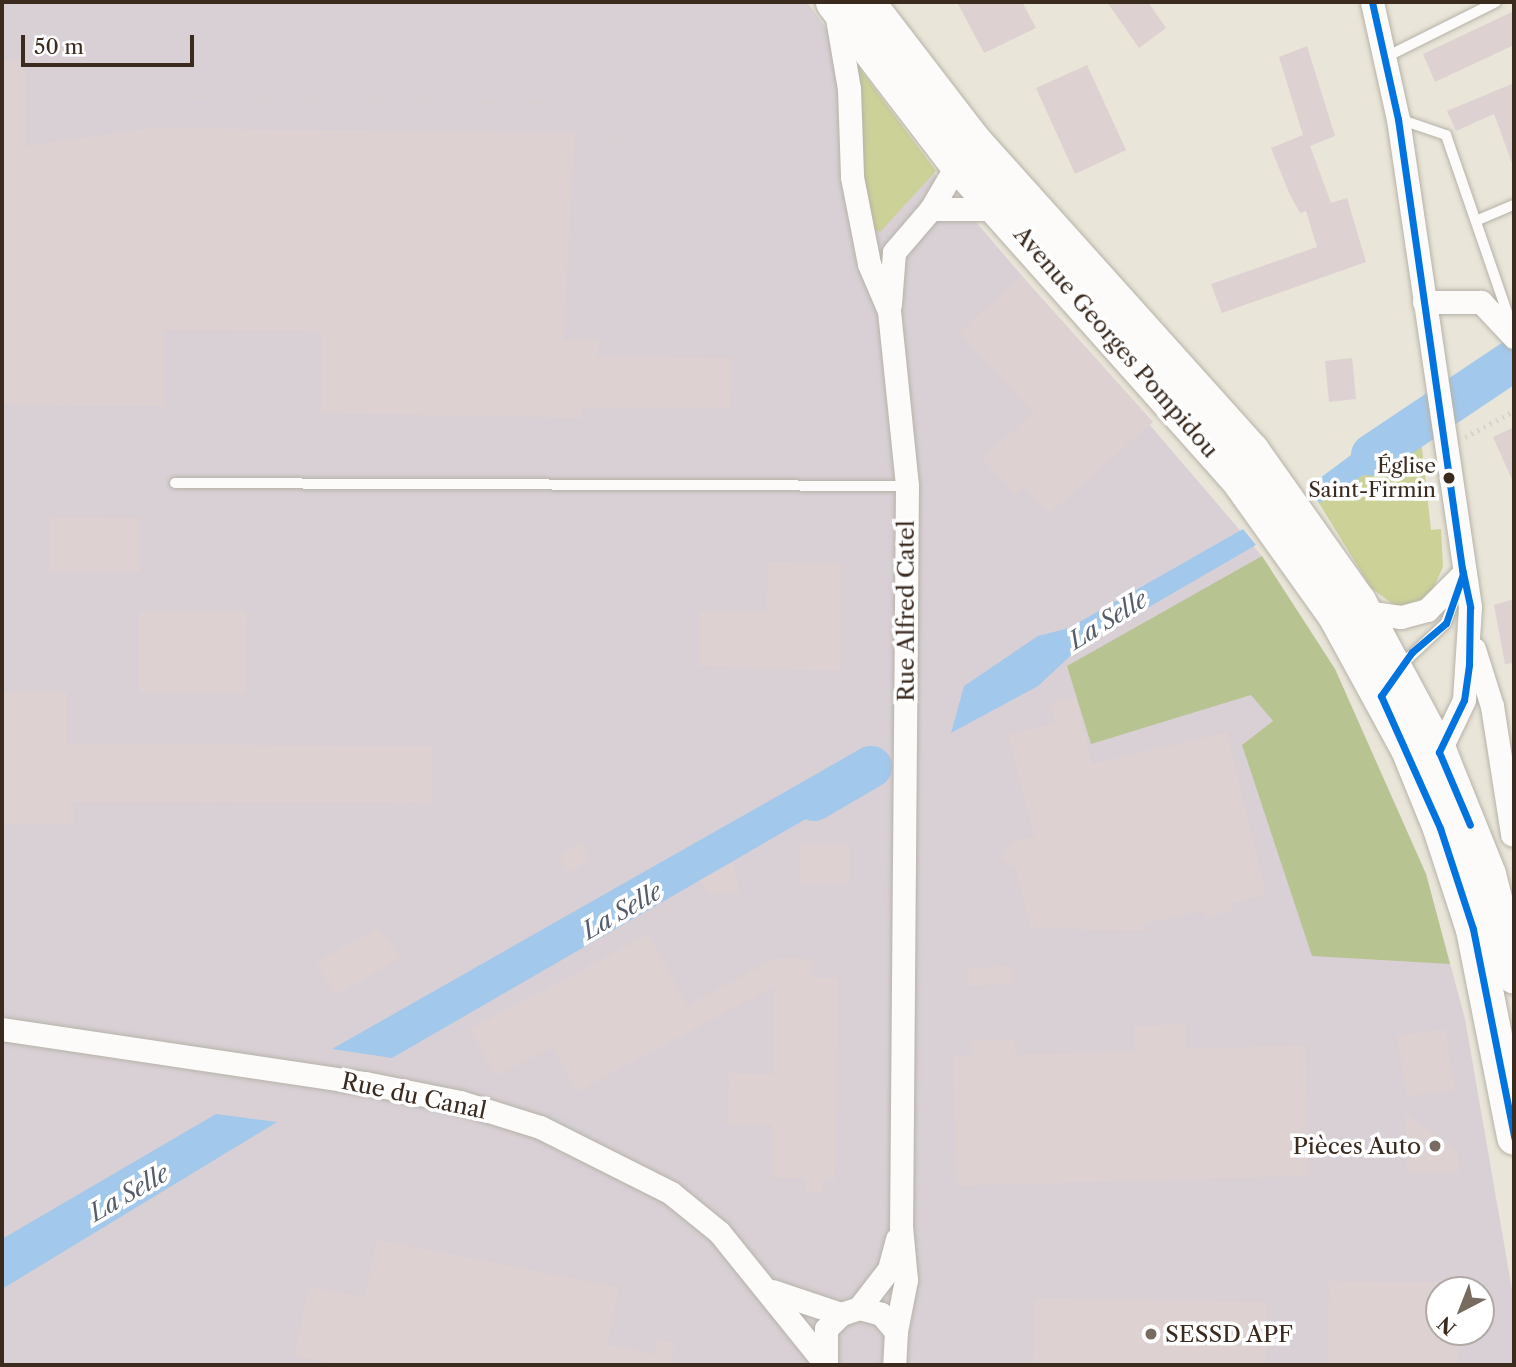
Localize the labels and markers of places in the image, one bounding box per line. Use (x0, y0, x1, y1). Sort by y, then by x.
place label: Église Saint-Firmin (1308, 453, 1436, 503)
marker: Église Saint-Firmin (1442, 471, 1456, 485)
place label: Pièces Auto (1292, 1132, 1421, 1160)
marker: Pièces Auto (1427, 1138, 1443, 1154)
place label: SESSD APF (1165, 1320, 1294, 1348)
marker: SESSD APF (1143, 1326, 1159, 1342)

